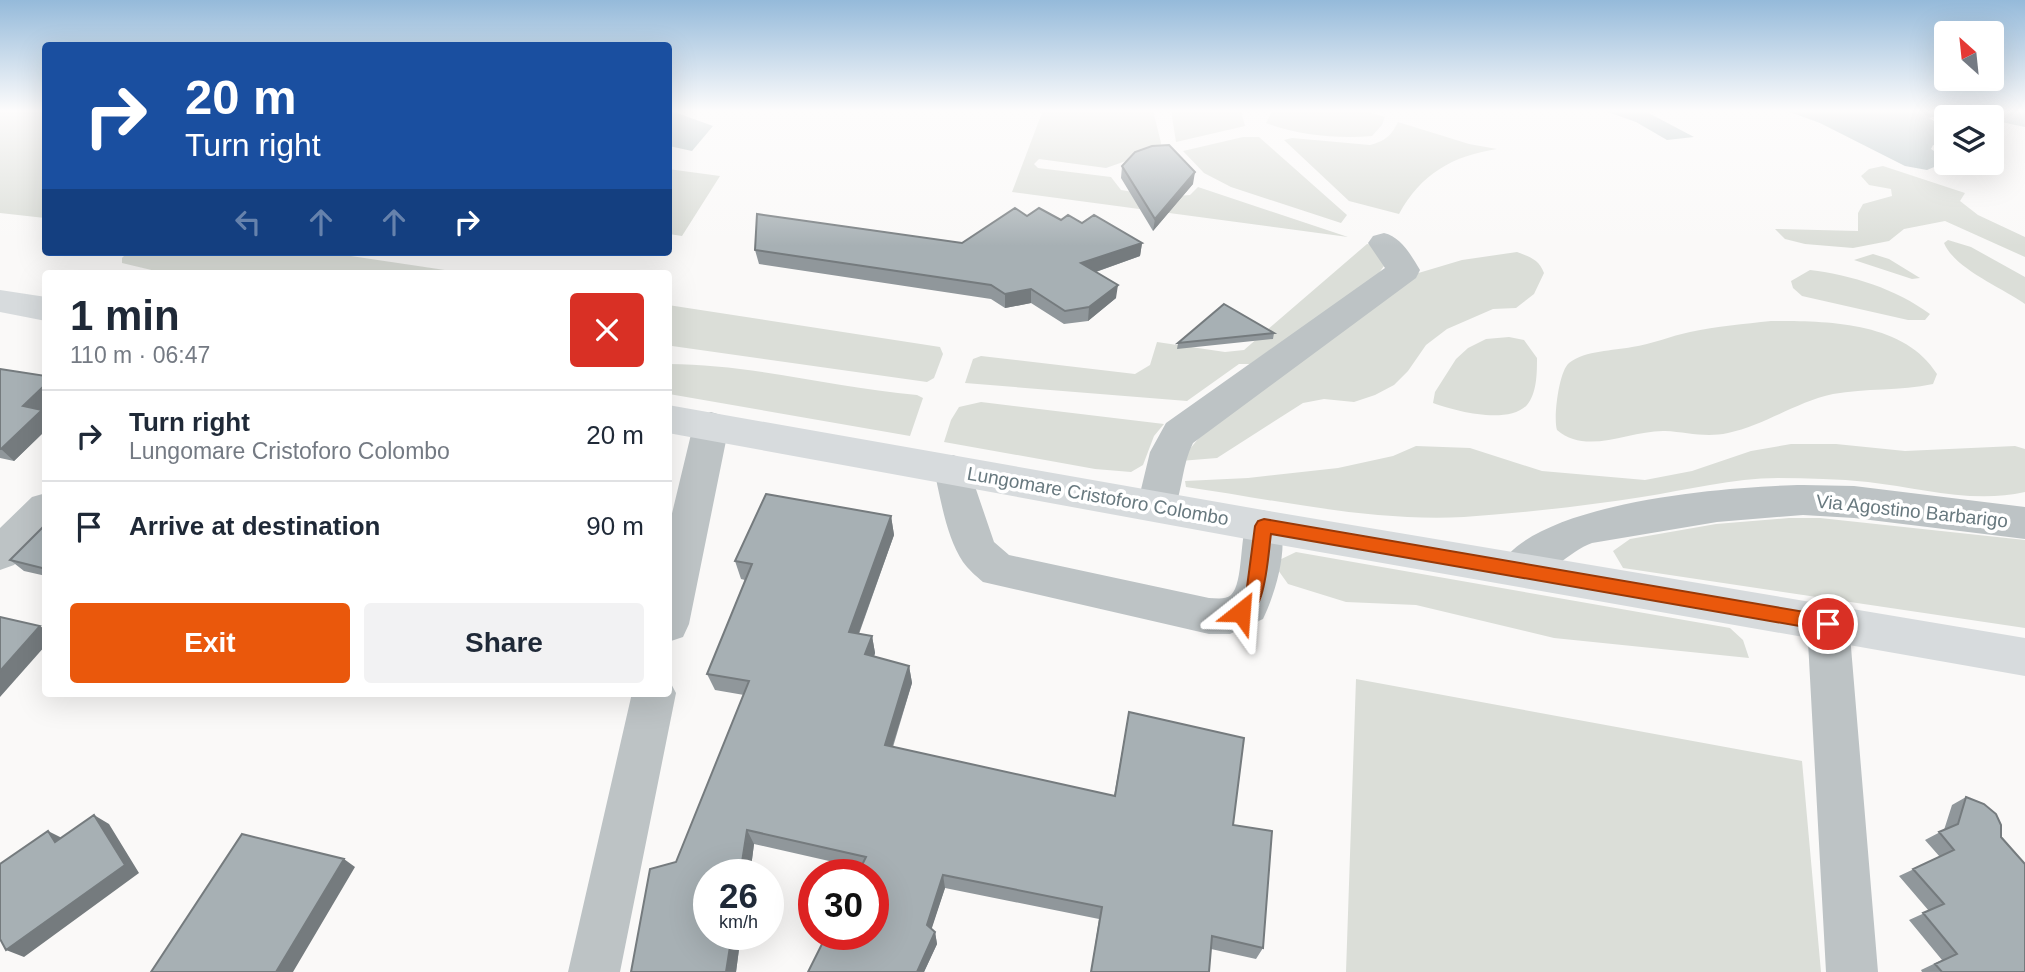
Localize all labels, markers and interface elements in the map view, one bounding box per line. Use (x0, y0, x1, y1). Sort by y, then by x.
north arrow (1934, 21, 2004, 91)
map controls (1934, 21, 2004, 175)
icon: right (70, 70, 161, 161)
text: 20 m (185, 70, 297, 124)
button: layers (1934, 105, 2004, 175)
text: Turn right (185, 127, 321, 163)
icon: left (229, 203, 267, 241)
icon: ahead (302, 203, 340, 241)
icon: ahead (375, 203, 413, 241)
icon: right (448, 203, 486, 241)
text: 1 min (70, 292, 180, 339)
button: close (570, 293, 644, 367)
text: 110 m · 06:47 (70, 342, 210, 368)
text: Turn right (129, 407, 250, 437)
icon: right (70, 417, 108, 455)
text: 20 m (586, 420, 644, 450)
text: Lungomare Cristoforo Colombo (129, 438, 450, 464)
street label: Lungomare Cristoforo Colombo (966, 463, 1230, 529)
street label: Via Agostino Barbarigo (1815, 490, 2009, 532)
icon: arrive (70, 508, 108, 546)
text: Arrive at destination (129, 511, 380, 541)
text: 90 m (586, 511, 644, 541)
position arrow (1204, 575, 1278, 649)
pin (1798, 594, 1858, 654)
button: Exit (70, 603, 350, 683)
button: Share (364, 603, 644, 683)
icon: arrive (1809, 605, 1847, 643)
speed limit sign: 30 (798, 859, 889, 950)
text: 26 (719, 876, 758, 915)
text: km/h (719, 912, 758, 932)

